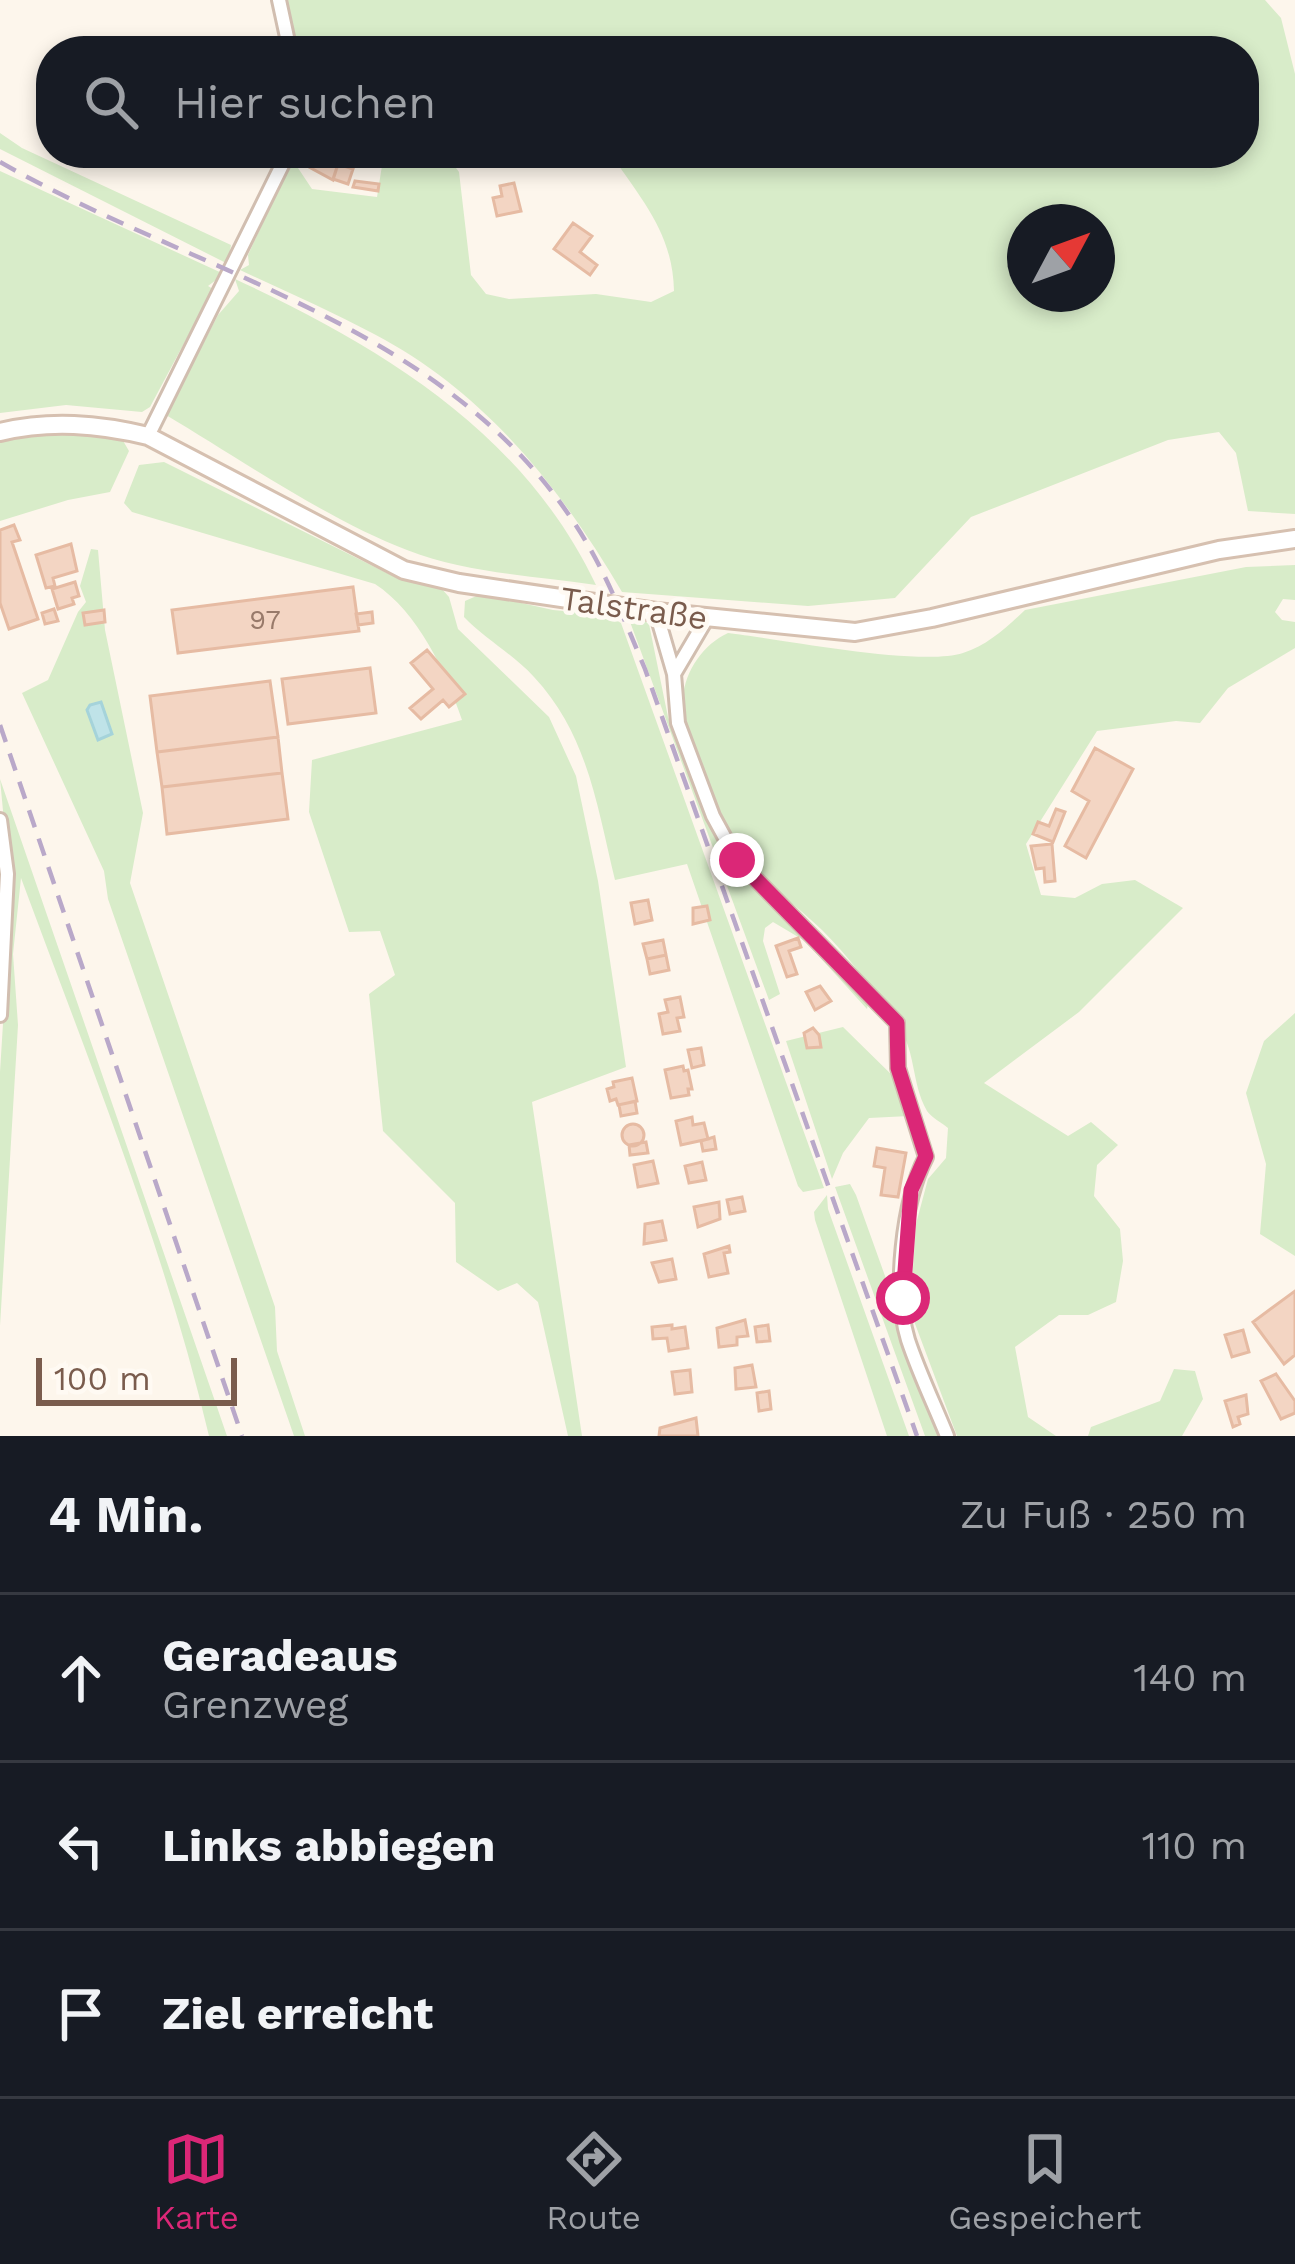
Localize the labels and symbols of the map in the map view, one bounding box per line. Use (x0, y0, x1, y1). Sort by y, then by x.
north arrow (1007, 204, 1115, 312)
street label: Talstraße (558, 578, 710, 638)
house number: 97 (249, 604, 281, 636)
route end (710, 833, 764, 887)
route start (876, 1271, 930, 1325)
scale bar (36, 1352, 237, 1405)

